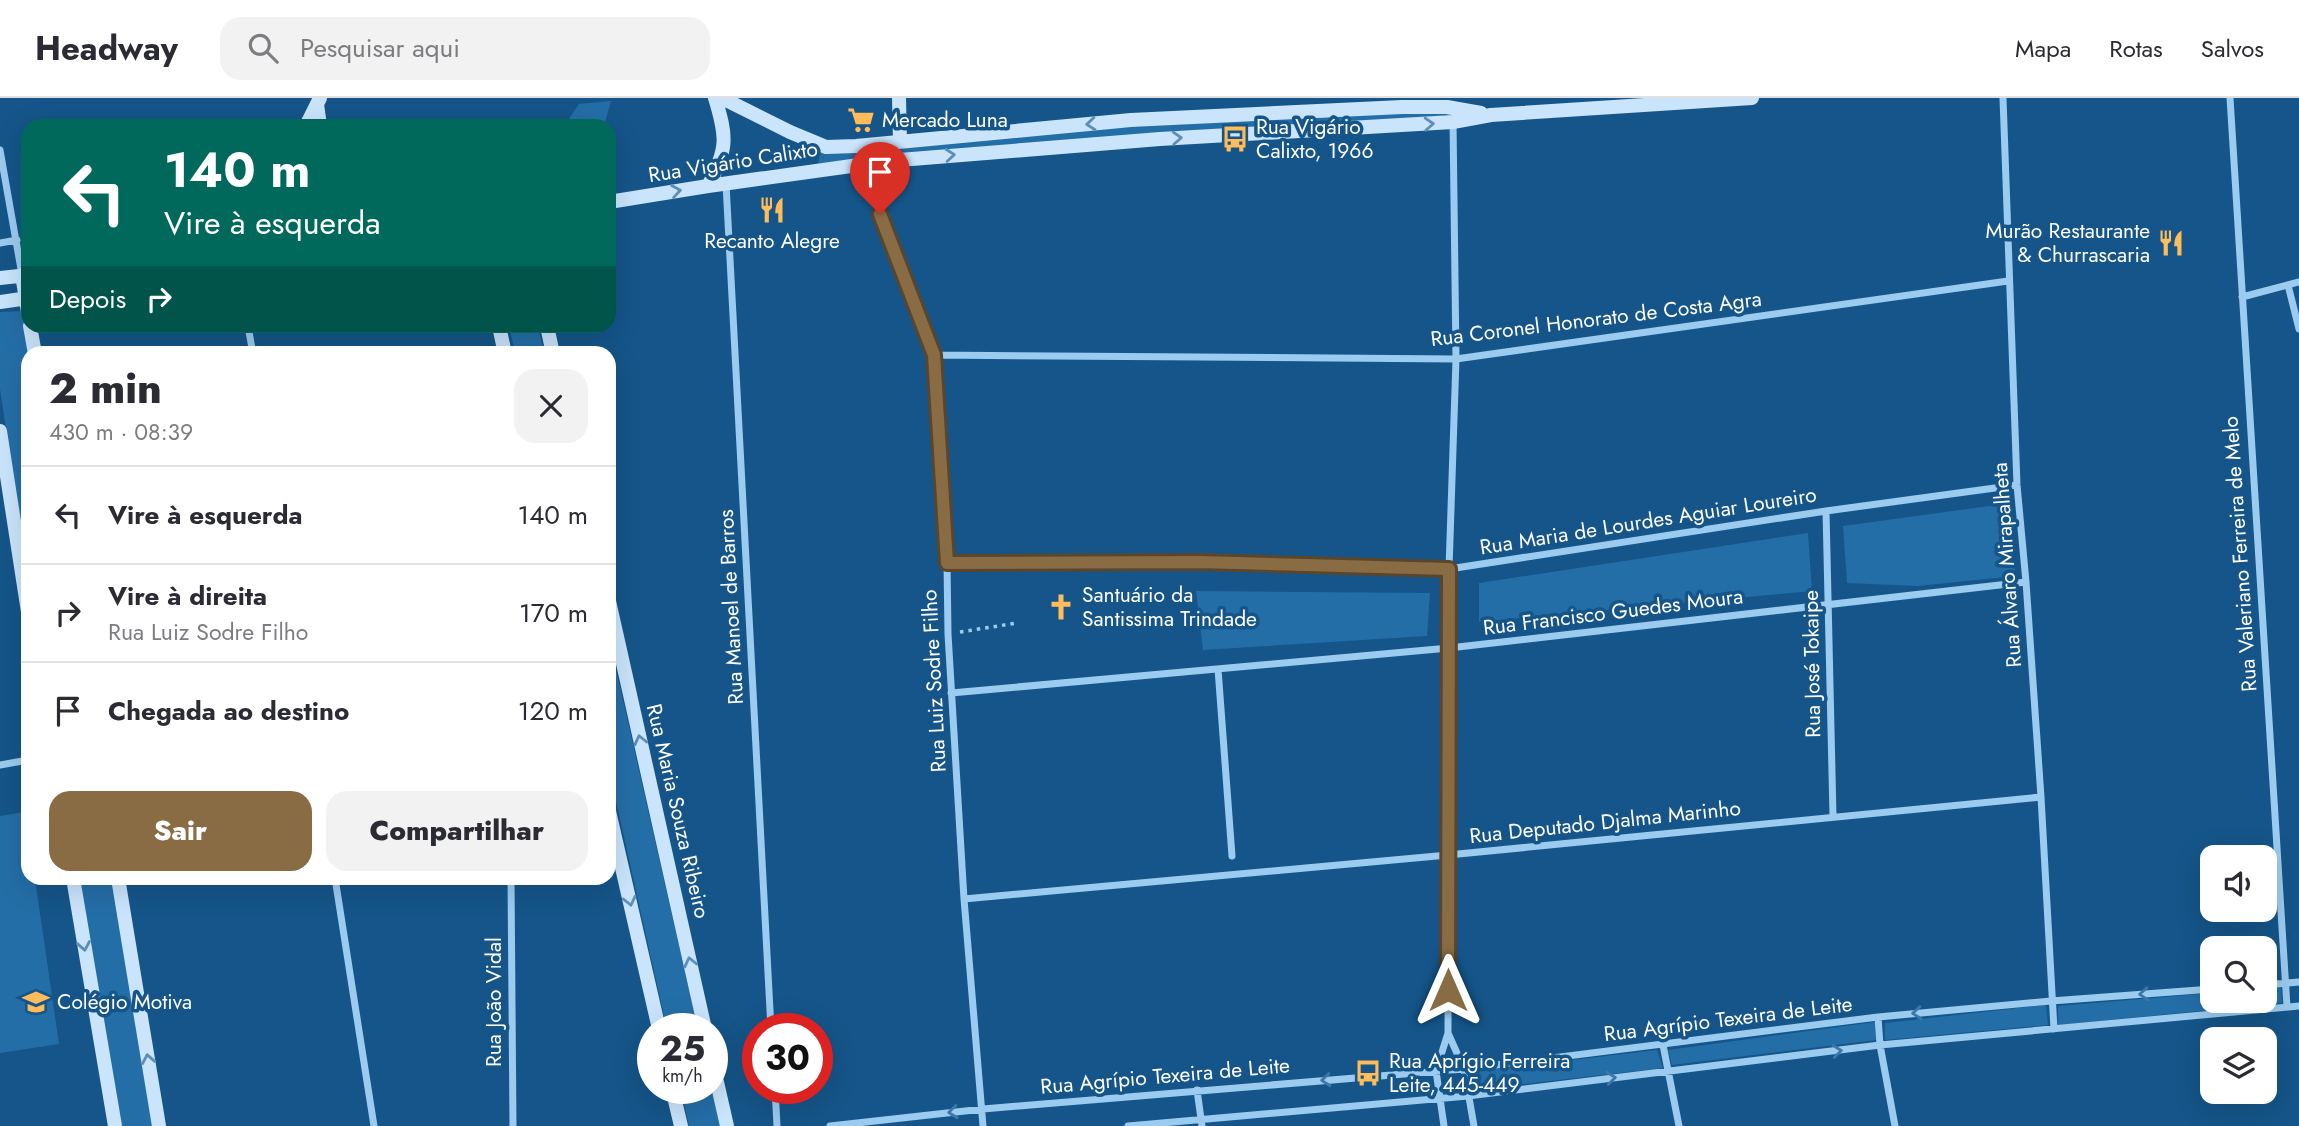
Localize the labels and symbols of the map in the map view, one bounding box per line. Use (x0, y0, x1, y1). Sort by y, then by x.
supermarket icon: Mercado Luna (846, 105, 876, 135)
place label: Mercado Luna (882, 105, 1008, 135)
place label: Rua Vigário Calixto, 1966 (1256, 112, 1374, 166)
one-way arrow (1085, 116, 1096, 131)
one-way arrow (1424, 116, 1435, 131)
bus stop icon: Rua Vigário Calixto, 1966 (1220, 124, 1250, 154)
one-way arrow (1172, 131, 1183, 146)
street label: Rua Vigário Calixto (646, 134, 820, 190)
pin (850, 142, 910, 214)
one-way arrow (945, 148, 956, 163)
one-way arrow (670, 184, 682, 199)
restaurant icon: Recanto Alegre (757, 195, 787, 225)
place label: Murão Restaurante & Churrascaria (1985, 216, 2150, 270)
place label: Recanto Alegre (704, 226, 840, 256)
restaurant icon: Murão Restaurante & Churrascaria (2156, 228, 2186, 258)
street label: Rua Coronel Honorato de Costa Agra (1429, 284, 1763, 354)
street label: Rua Valeriano Ferreira de Melo (2215, 415, 2265, 693)
street label: Rua Álvaro Mirapalheta (1985, 461, 2029, 669)
street label: Rua Maria de Lourdes Aguiar Loureiro (1477, 480, 1819, 562)
street label: Rua Manoel de Barros (711, 509, 751, 705)
place label: Santuário da Santissima Trindade (1082, 580, 1257, 634)
street label: Rua Francisco Guedes Moura (1481, 581, 1745, 643)
street label: Rua Luiz Sodre Filho (914, 589, 954, 773)
street label: Rua José Tokaipe (1796, 590, 1828, 738)
church icon: Santuário da Santissima Trindade (1046, 592, 1076, 622)
street label: Rua Maria Souza Ribeiro (639, 701, 717, 921)
one-way arrow (634, 735, 649, 747)
street label: Rua Deputado Djalma Marinho (1468, 793, 1742, 851)
one-way arrow (621, 895, 636, 907)
street label: Rua João Vidal (479, 937, 509, 1067)
one-way arrow (76, 940, 91, 952)
position arrow (1411, 953, 1485, 1027)
one-way arrow (684, 956, 699, 968)
one-way arrow (2138, 986, 2149, 1001)
school or university icon: Colégio Motiva (21, 987, 51, 1017)
place label: Colégio Motiva (57, 987, 192, 1017)
street label: Rua Agrípio Texeira de Leite (1602, 989, 1854, 1049)
one-way arrow (1912, 1006, 1923, 1021)
speed limit sign: 30 (742, 1013, 833, 1104)
one-way arrow (1831, 1043, 1842, 1058)
place label: Rua Aprígio Ferreira Leite, 445-449 (1389, 1046, 1570, 1100)
street label: Rua Agrípio Texeira de Leite (1039, 1050, 1291, 1102)
one-way arrow (141, 1053, 156, 1065)
bus stop icon: Rua Aprígio Ferreira Leite, 445-449 (1353, 1058, 1383, 1088)
one-way arrow (1605, 1071, 1617, 1086)
one-way arrow (1320, 1072, 1331, 1087)
one-way arrow (947, 1105, 959, 1120)

